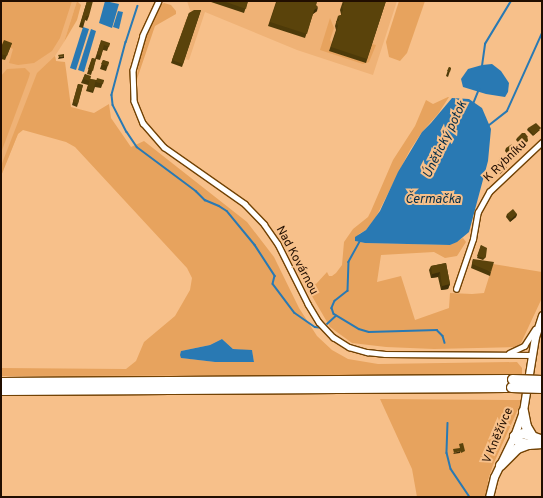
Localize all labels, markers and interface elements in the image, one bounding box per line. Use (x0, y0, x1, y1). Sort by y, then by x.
water label: Únětický potok (421, 99, 471, 181)
street label: K Rybníku (481, 138, 531, 186)
water label: Čermačka (405, 192, 461, 208)
street label: Nad Kovárnou (272, 224, 320, 298)
street label: V Kněžívce (481, 406, 517, 466)

